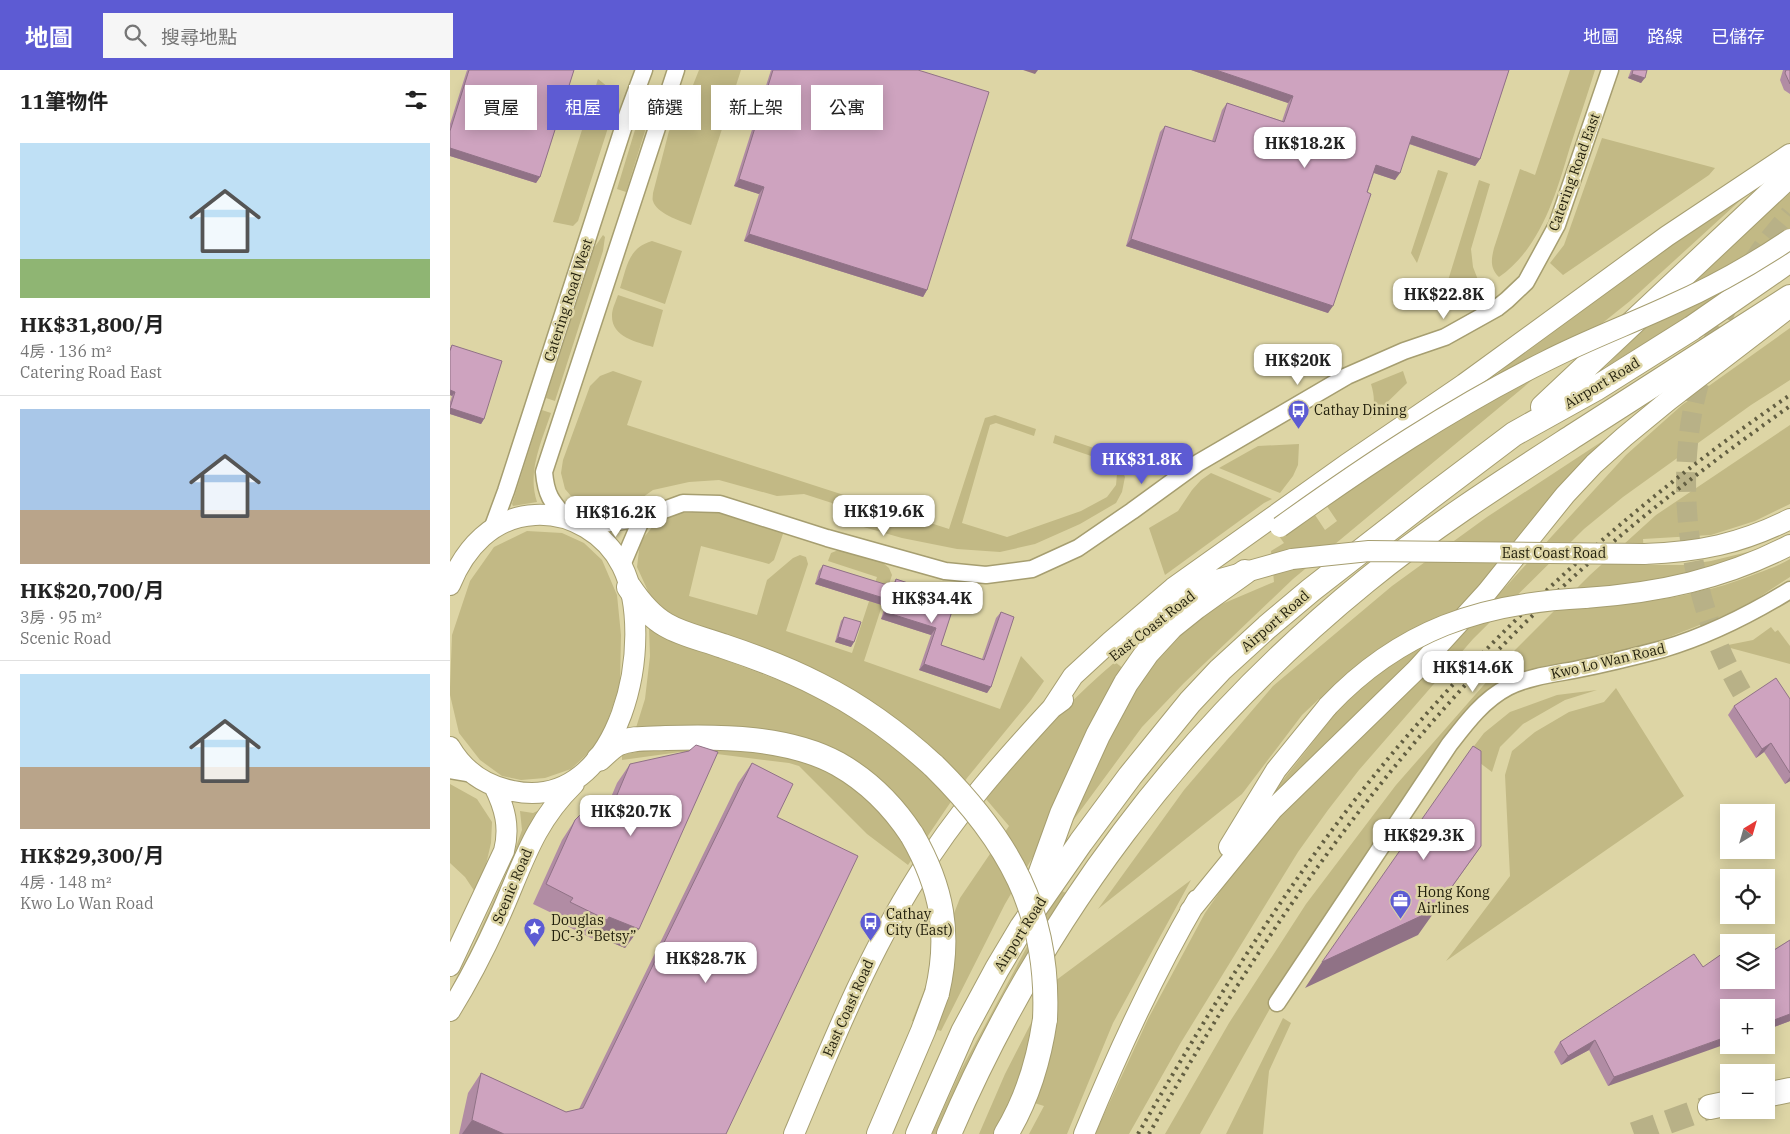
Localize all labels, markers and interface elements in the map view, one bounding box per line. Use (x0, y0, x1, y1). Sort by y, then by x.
search box (103, 13, 453, 58)
text: 地圖 (25, 21, 73, 53)
icon: search (121, 21, 149, 49)
text: 搜尋地點 (161, 25, 237, 49)
text: 地圖 (1583, 25, 1619, 48)
text: 路線 (1647, 25, 1683, 48)
text: 已儲存 (1711, 25, 1765, 48)
chip: 買屋 (465, 85, 537, 130)
chip: 租屋 (547, 85, 619, 130)
chip: 篩選 (629, 85, 701, 130)
chip: 新上架 (711, 85, 801, 130)
chip: 公寓 (811, 85, 883, 130)
icon: filters (402, 86, 430, 114)
text: 11筆物件 (20, 87, 108, 115)
street label: Catering Road East (1544, 110, 1604, 233)
pin: HK$18.2K (1253, 126, 1357, 169)
text: HK$18.2K (1265, 133, 1345, 153)
icon: home (180, 176, 270, 266)
street label: Catering Road West (540, 236, 596, 364)
pin: HK$22.8K (1392, 278, 1496, 320)
text: HK$22.8K (1404, 284, 1484, 304)
text: HK$31,800/月 (20, 310, 165, 338)
text: 4房 · 136 m² (20, 341, 112, 361)
pin: HK$20K (1257, 344, 1339, 386)
text: HK$20K (1265, 350, 1331, 370)
street label: Airport Road (1561, 353, 1643, 413)
text: Catering Road East (20, 362, 162, 382)
bus stop icon: Cathay Dining (1286, 398, 1310, 429)
place label: Cathay Dining (1314, 401, 1407, 419)
icon: home (180, 441, 270, 531)
pin: HK$31.8K (1090, 442, 1194, 485)
text: HK$31.8K (1102, 449, 1182, 469)
pin: HK$19.6K (832, 494, 936, 537)
pin: HK$16.2K (564, 496, 668, 538)
text: HK$19.6K (844, 501, 924, 521)
text: HK$16.2K (576, 502, 656, 522)
street label: East Coast Road (1502, 544, 1607, 562)
text: HK$20,700/月 (20, 576, 165, 604)
pin: HK$34.4K (880, 582, 984, 624)
street label: East Coast Road (1105, 586, 1199, 665)
street label: Airport Road (1237, 586, 1313, 656)
text: HK$34.4K (892, 588, 972, 608)
text: 3房 · 95 m² (20, 607, 102, 627)
text: Scenic Road (20, 628, 111, 648)
street label: Kwo Lo Wan Road (1549, 639, 1667, 683)
pin: HK$14.6K (1421, 650, 1525, 693)
text: HK$14.6K (1433, 657, 1513, 677)
icon: home (180, 706, 270, 796)
pin: HK$20.7K (579, 794, 683, 837)
text: HK$20.7K (591, 801, 671, 821)
north arrow (1720, 804, 1775, 859)
map controls (1720, 804, 1775, 1119)
pin: HK$29.3K (1372, 818, 1476, 861)
text: HK$29.3K (1384, 825, 1464, 845)
text: HK$29,300/月 (20, 841, 165, 869)
street label: Scenic Road (488, 845, 536, 926)
button: locate (1720, 869, 1775, 924)
text: 4房 · 148 m² (20, 872, 112, 892)
place label: Hong Kong Airlines (1417, 883, 1490, 917)
office icon: Hong Kong Airlines (1389, 888, 1413, 919)
text: Kwo Lo Wan Road (20, 893, 154, 913)
street label: Airport Road (990, 893, 1050, 975)
place label: Cathay City (East) (886, 905, 953, 939)
bus stop icon: Cathay City (East) (858, 910, 882, 941)
place label: Douglas DC-3 “Betsy” (551, 911, 637, 945)
place icon: Douglas DC-3 “Betsy” (523, 916, 547, 947)
button: layers (1720, 934, 1775, 989)
pin: HK$28.7K (654, 942, 758, 984)
text: HK$28.7K (666, 948, 746, 968)
street label: East Coast Road (819, 956, 878, 1059)
button: + (1720, 999, 1775, 1054)
button: − (1720, 1064, 1775, 1119)

